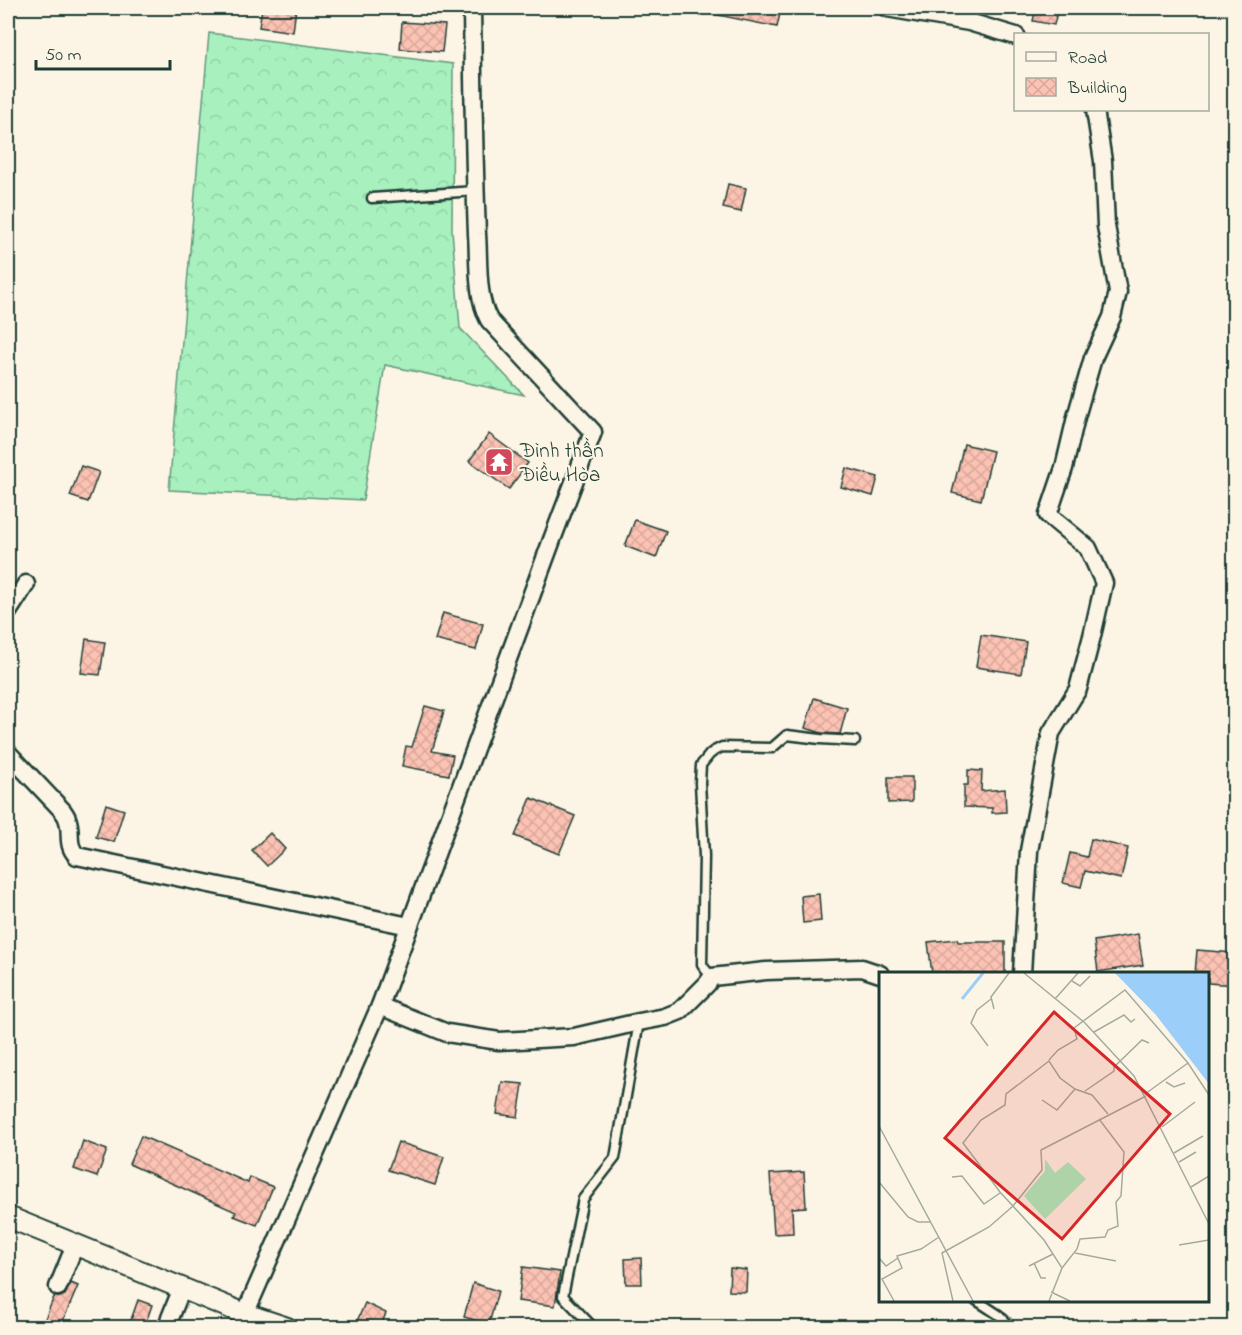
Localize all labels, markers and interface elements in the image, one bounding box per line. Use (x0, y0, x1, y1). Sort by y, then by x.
scale bar (36, 33, 170, 71)
legend (1014, 33, 1209, 111)
text: 50 m (45, 43, 82, 69)
text: Road (1068, 46, 1107, 72)
text: Building (1067, 76, 1127, 103)
place label: Đình thần Điều Hòa (519, 437, 604, 491)
temple icon: Đình thần Điều Hòa (483, 446, 515, 478)
inset map (879, 972, 1209, 1302)

